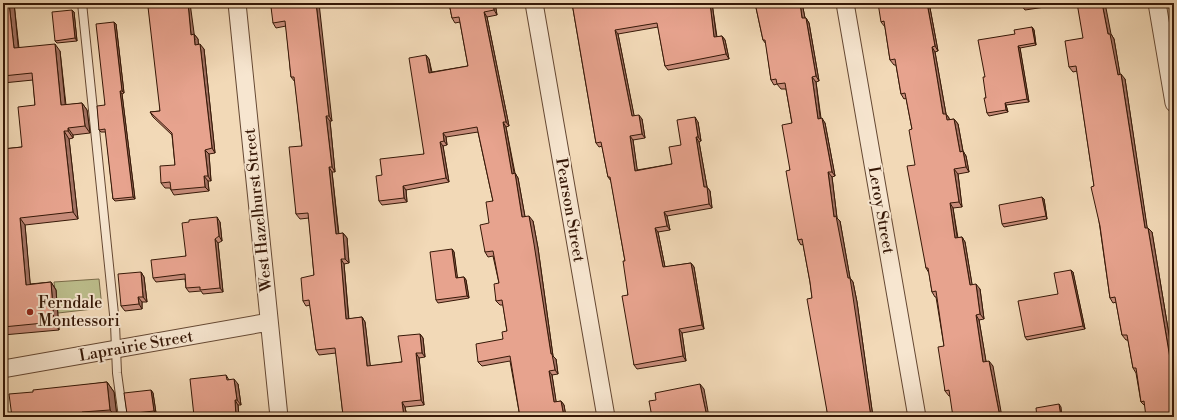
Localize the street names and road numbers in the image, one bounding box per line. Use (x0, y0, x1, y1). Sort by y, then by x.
street label: West Hazelhurst Street (239, 127, 277, 294)
street label: Pearson Street (551, 156, 589, 264)
street label: Leroy Street (863, 165, 899, 256)
street label: Laprairie Street (77, 326, 195, 366)

